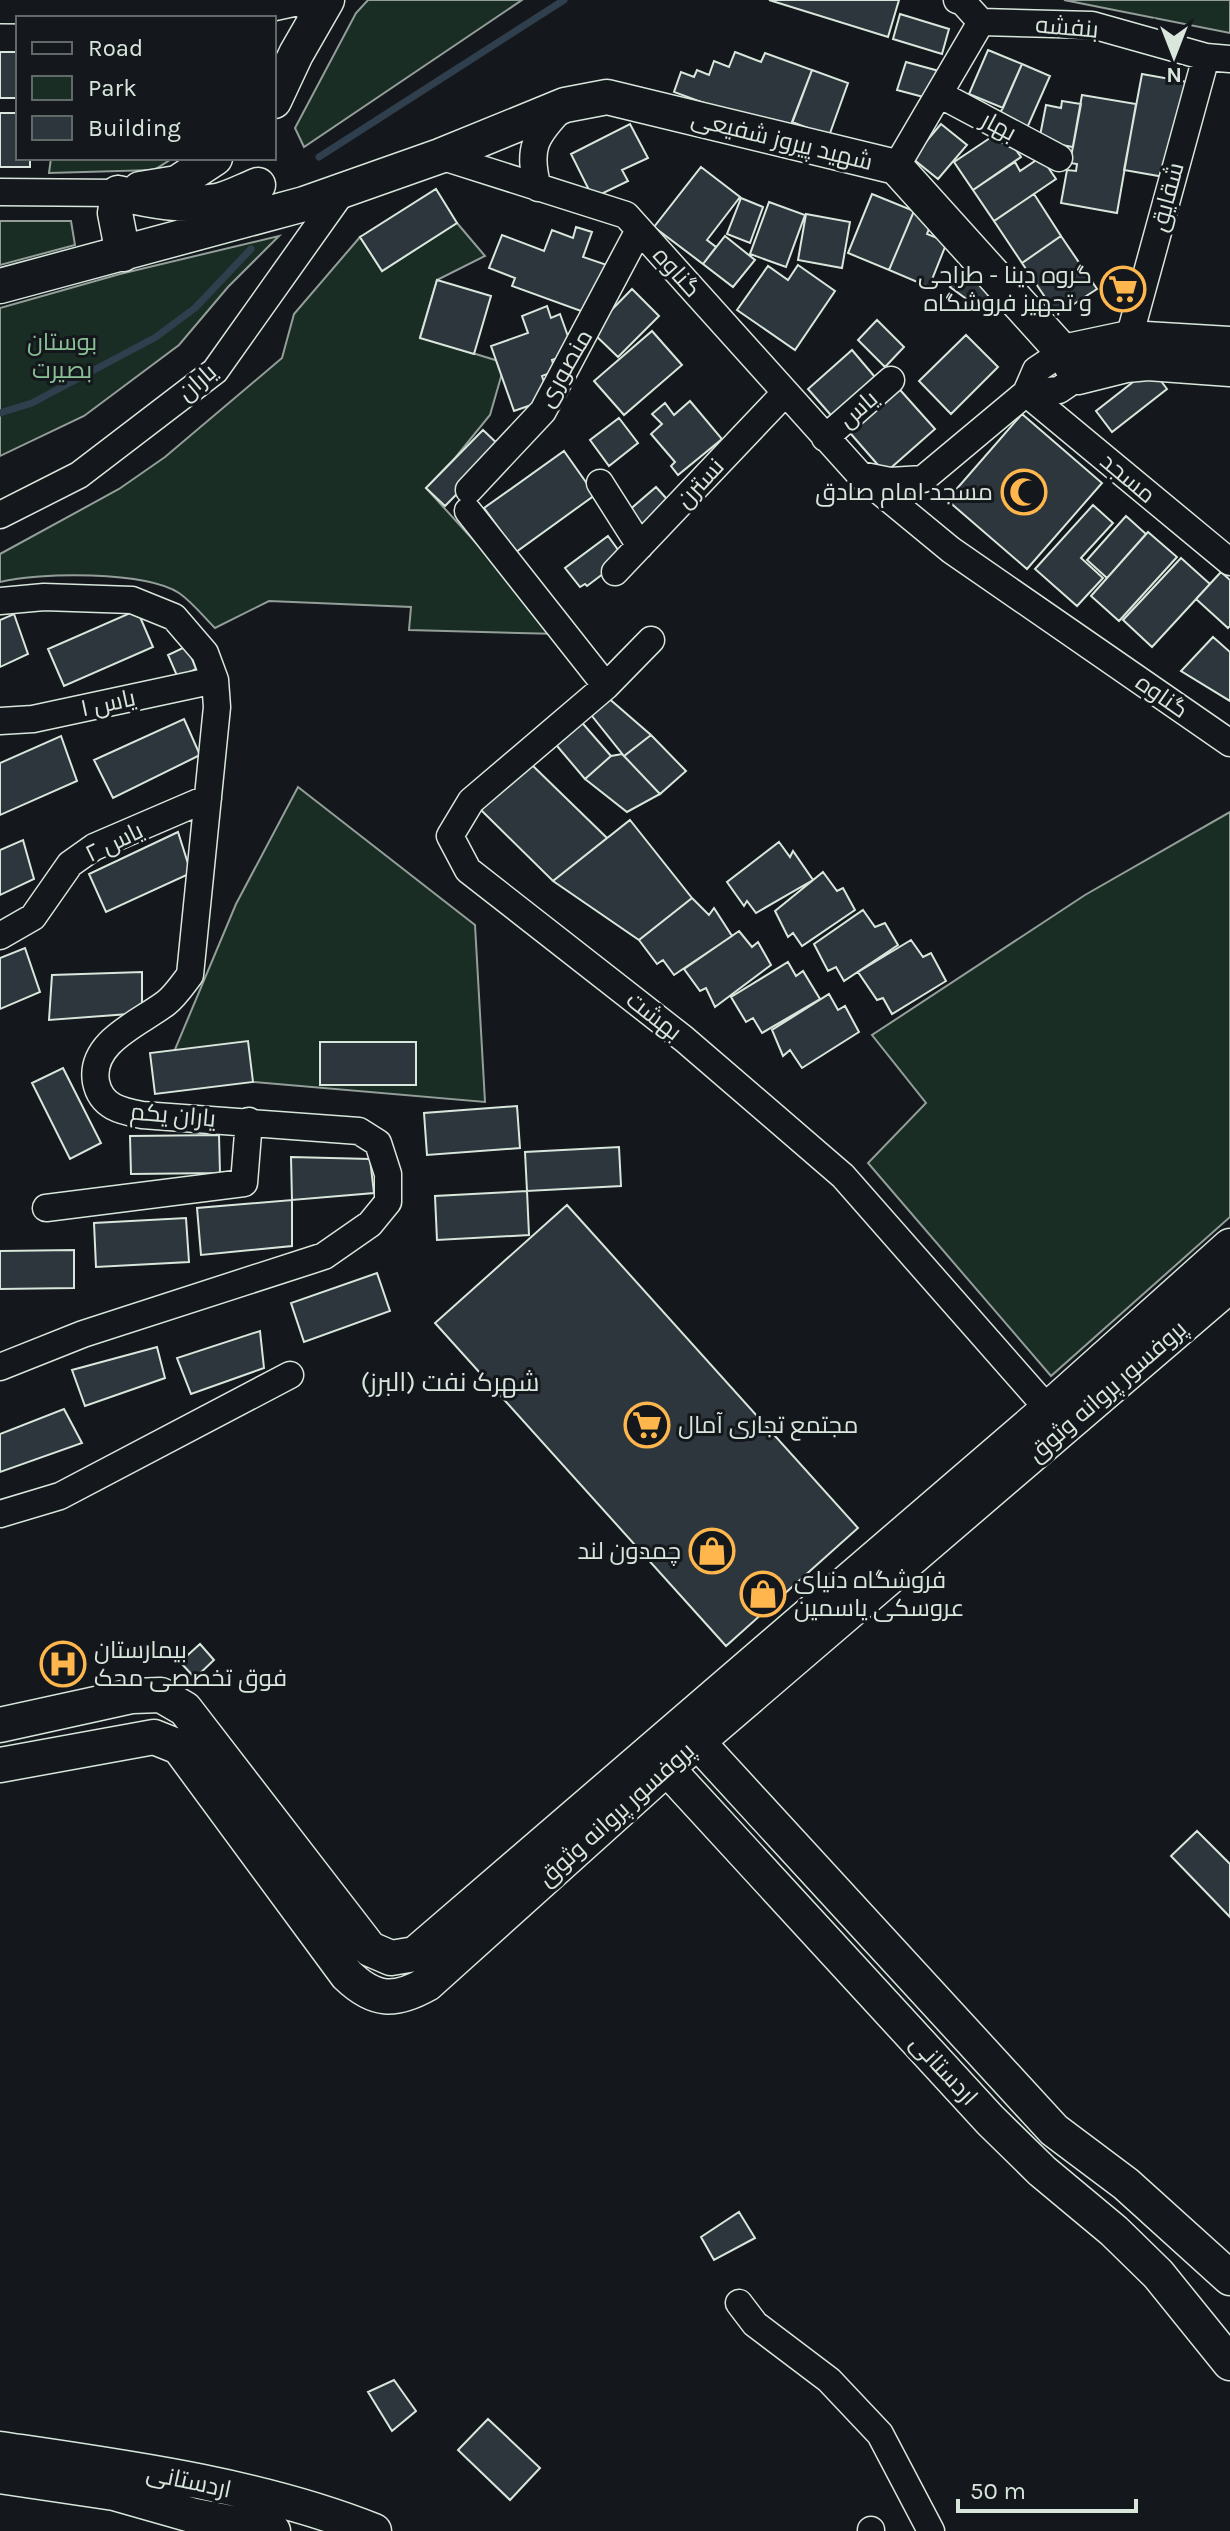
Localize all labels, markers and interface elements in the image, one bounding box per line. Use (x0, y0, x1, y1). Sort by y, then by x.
street label: بنفشه (1034, 10, 1100, 44)
legend (16, 16, 276, 160)
north arrow (1134, 16, 1214, 96)
text: Road (88, 34, 143, 62)
text: N (1166, 62, 1182, 88)
text: Park (88, 74, 137, 102)
street label: شهید پیروز شفیعی (688, 104, 876, 178)
street label: بهار (975, 104, 1021, 147)
text: Building (88, 114, 181, 142)
street label: شقایق (1144, 159, 1191, 235)
street label: گناوه (647, 241, 707, 303)
place label: گروه دینا - طراحی و تجهیز فروشگاه (918, 261, 1092, 317)
supermarket icon: گروه دینا - طراحی و تجهیز فروشگاه (1099, 265, 1147, 313)
street label: منصوری (532, 324, 598, 412)
park label: بوستان بصیرت (27, 328, 97, 384)
street label: یاران (172, 357, 223, 406)
street label: یاس (833, 384, 884, 434)
street label: مسجد (1095, 447, 1161, 509)
street label: نسترن (670, 452, 730, 514)
mosque icon: مسجد امام صادق (1000, 468, 1048, 516)
place label: مسجد امام صادق (815, 478, 993, 508)
street label: گناوه (1130, 668, 1194, 724)
street label: یاس ۱ (78, 683, 139, 722)
street label: یاس ۲ (80, 816, 148, 868)
street label: بهشت (621, 986, 687, 1046)
street label: یاران یکم (129, 1097, 218, 1135)
street label: پروفسور پروانه وثوق (1022, 1314, 1194, 1469)
district label: شهرک نفت (البرز) (361, 1367, 539, 1398)
supermarket icon: مجتمع تجاری آمال (623, 1401, 671, 1449)
place label: مجتمع تجاری آمال (678, 1411, 858, 1441)
shop icon: چمدون لند (688, 1527, 736, 1575)
place label: چمدون لند (577, 1537, 681, 1567)
place label: فروشگاه دنیای عروسکی یاسمین (794, 1566, 964, 1622)
shop icon: فروشگاه دنیای عروسکی یاسمین (739, 1570, 787, 1618)
place label: بیمارستان فوق تخصصی محک (94, 1636, 287, 1693)
hospital icon: بیمارستان فوق تخصصی محک (39, 1640, 87, 1688)
street label: پروفسور پروانه وثوق (532, 1736, 702, 1893)
street label: اردستانی (904, 2029, 984, 2111)
street label: اردستانی (144, 2458, 234, 2504)
scale bar (958, 2463, 1136, 2513)
text: 50 m (970, 2477, 1026, 2505)

